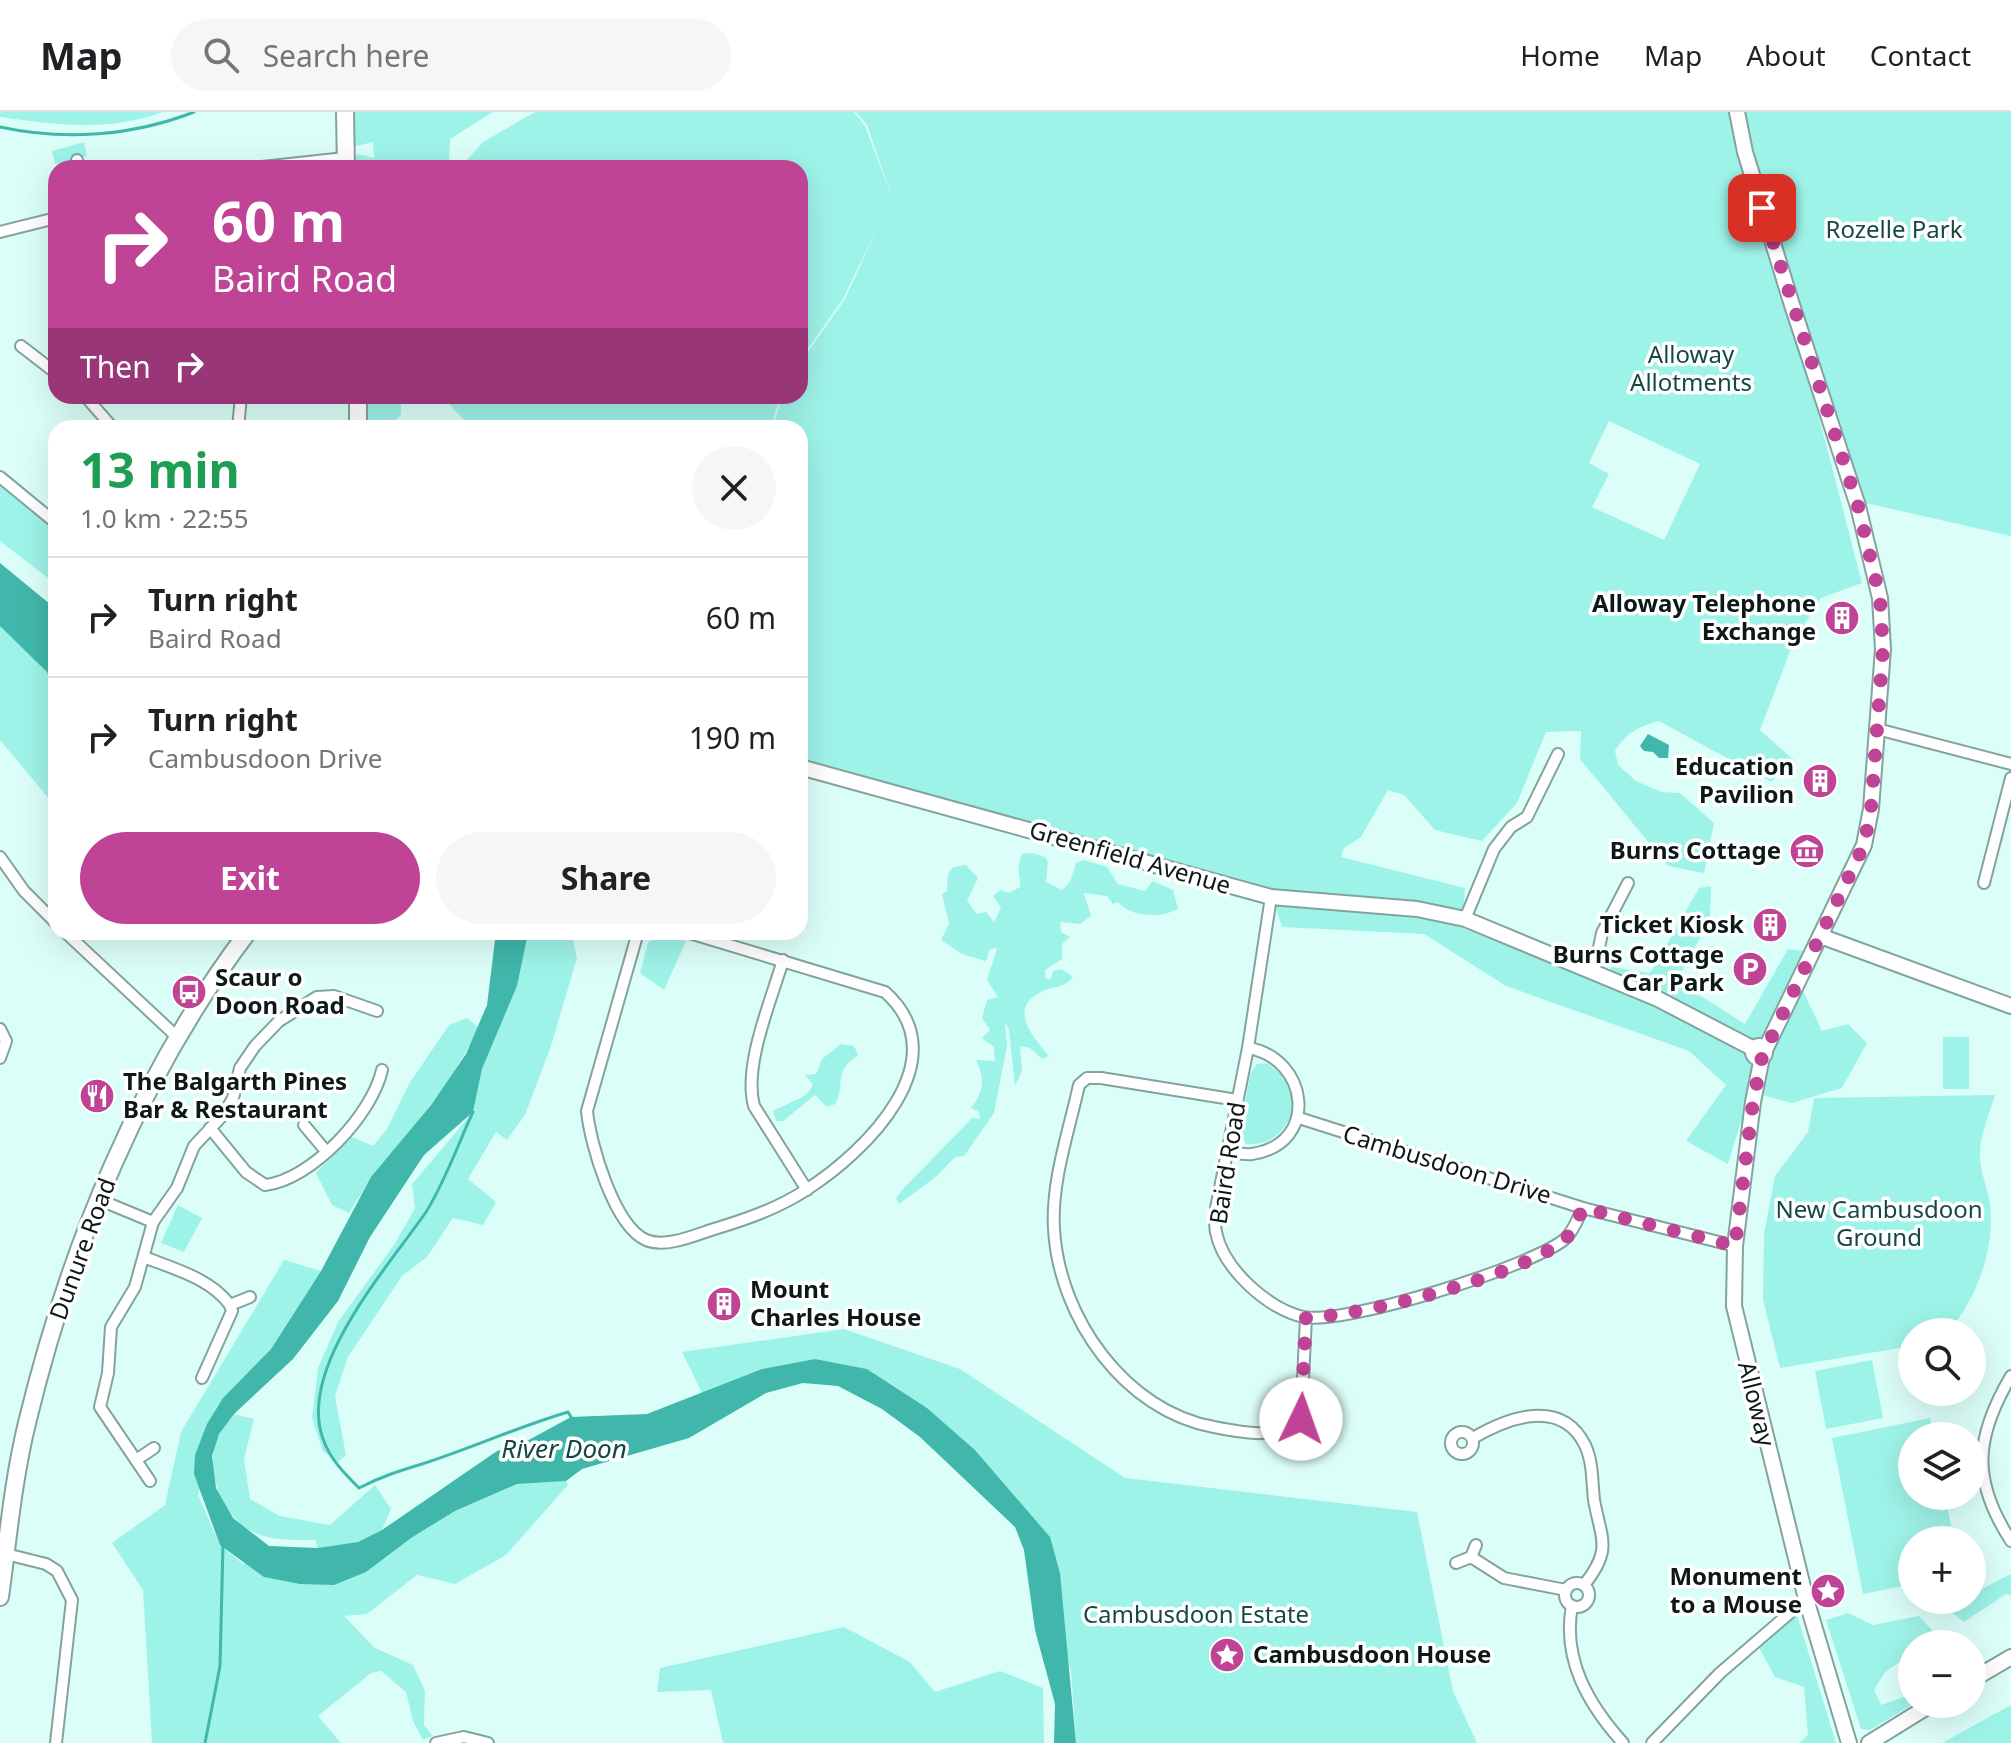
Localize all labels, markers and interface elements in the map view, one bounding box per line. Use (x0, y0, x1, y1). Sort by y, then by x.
search box (171, 19, 731, 91)
text: Map (40, 29, 123, 81)
icon: search (199, 33, 243, 77)
text: Search here (263, 35, 430, 76)
text: Home (1520, 36, 1600, 74)
text: Map (1644, 36, 1702, 74)
text: About (1746, 36, 1826, 74)
text: Contact (1870, 36, 1971, 74)
pin (1728, 174, 1796, 242)
text: 60 m (212, 182, 345, 258)
icon: arrive (1740, 186, 1784, 230)
icon: right (80, 192, 184, 296)
park label: Rozelle Park (1826, 212, 1963, 245)
text: Baird Road (212, 254, 397, 303)
park label: Alloway Allotments (1630, 337, 1752, 398)
icon: right (167, 344, 211, 388)
text: Then (80, 346, 151, 387)
text: 13 min (80, 437, 240, 502)
button: close (692, 446, 776, 530)
text: 1.0 km · 22:55 (80, 500, 249, 536)
text: Turn right (148, 579, 298, 620)
place label: Alloway Telephone Exchange (1592, 586, 1816, 647)
icon: right (80, 595, 124, 639)
text: 60 m (706, 597, 776, 638)
building icon: Alloway Telephone Exchange (1823, 599, 1861, 637)
text: Baird Road (148, 620, 282, 656)
text: Turn right (148, 699, 298, 740)
icon: right (80, 715, 124, 759)
text: 190 m (689, 717, 776, 758)
text: Cambusdoon Drive (148, 740, 382, 776)
place label: Education Pavilion (1675, 749, 1794, 810)
building icon: Education Pavilion (1801, 762, 1839, 800)
street label: Greenfield Avenue (1026, 812, 1235, 901)
button: Exit (80, 832, 420, 924)
button: Share (436, 832, 776, 924)
museum icon: Burns Cottage (1788, 832, 1826, 870)
place label: Burns Cottage (1610, 833, 1781, 866)
building icon: Ticket Kiosk (1751, 906, 1789, 944)
place label: Ticket Kiosk (1600, 907, 1744, 940)
place label: Burns Cottage Car Park (1553, 937, 1724, 998)
parking icon: Burns Cottage Car Park (1731, 950, 1769, 988)
place label: Scaur o Doon Road (215, 960, 345, 1021)
bus stop icon: Scaur o Doon Road (170, 973, 208, 1011)
place label: The Balgarth Pines Bar & Restaurant (123, 1064, 347, 1125)
restaurant icon: The Balgarth Pines Bar & Restaurant (78, 1077, 116, 1115)
street label: Baird Road (1201, 1099, 1252, 1226)
street label: Cambusdoon Drive (1339, 1116, 1556, 1211)
street label: Dunure Road (41, 1173, 123, 1324)
park label: New Cambusdoon Ground (1775, 1192, 1983, 1253)
place label: Mount Charles House (750, 1272, 921, 1333)
building icon: Mount Charles House (705, 1285, 743, 1323)
map controls (1898, 1318, 1986, 1718)
button: search (1898, 1318, 1986, 1406)
street label: Alloway (1731, 1358, 1784, 1450)
position arrow (1259, 1377, 1343, 1461)
button: layers (1898, 1422, 1986, 1510)
water label: River Doon (501, 1430, 627, 1466)
button: + (1898, 1526, 1986, 1614)
place label: Monument to a Mouse (1669, 1559, 1802, 1620)
place icon: Monument to a Mouse (1809, 1572, 1847, 1610)
park label: Cambusdoon Estate (1083, 1597, 1309, 1630)
button: − (1898, 1630, 1986, 1718)
place icon: Cambusdoon House (1208, 1636, 1246, 1674)
place label: Cambusdoon House (1253, 1637, 1491, 1670)

